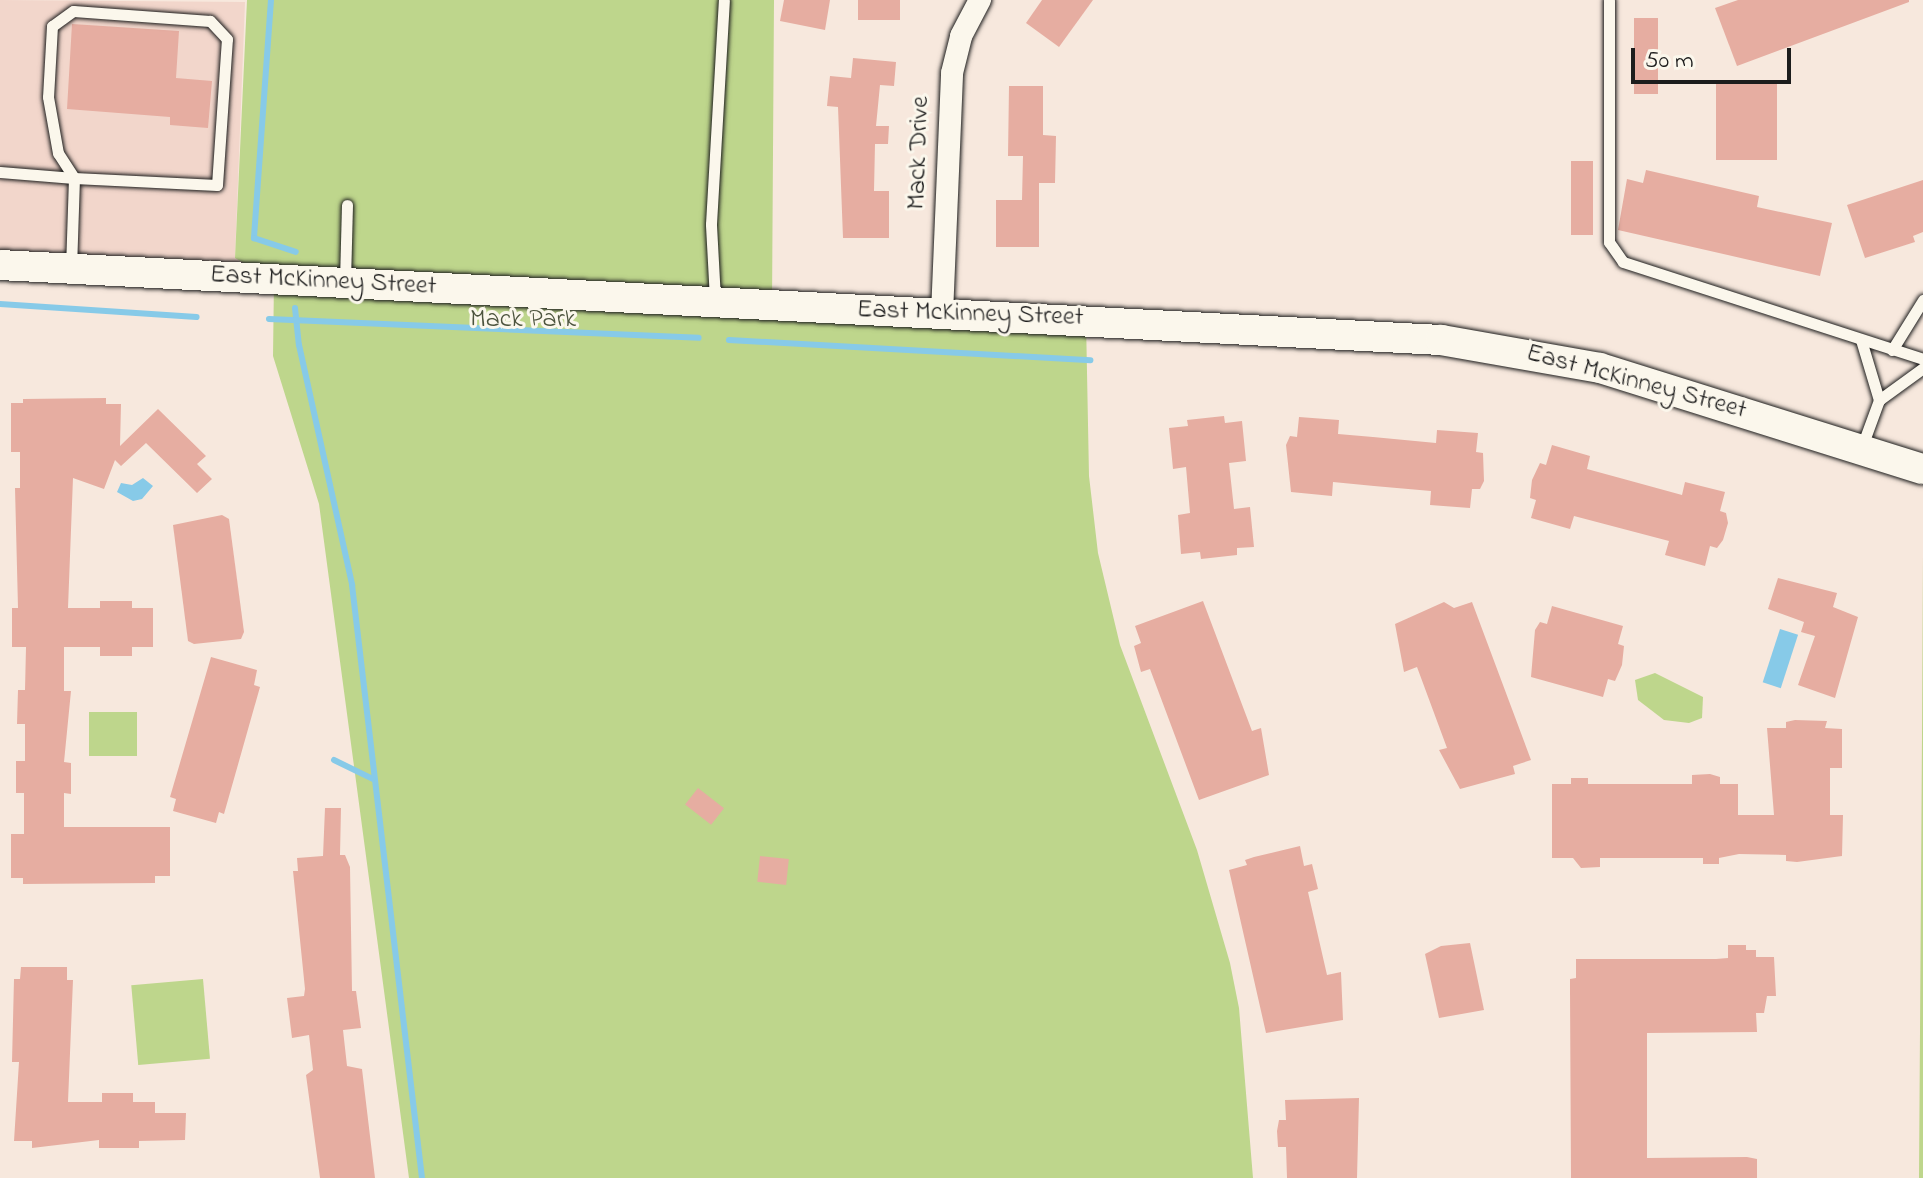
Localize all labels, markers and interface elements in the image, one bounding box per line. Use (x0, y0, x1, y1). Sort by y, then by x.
scale bar (1635, 32, 1795, 82)
text: 50 m (1645, 44, 1694, 79)
street label: Mack Drive (902, 96, 938, 210)
street label: East McKinney Street (209, 260, 437, 304)
street label: East McKinney Street (856, 295, 1084, 335)
park label: Mack Park (470, 305, 576, 337)
street label: East McKinney Street (1523, 339, 1749, 427)

